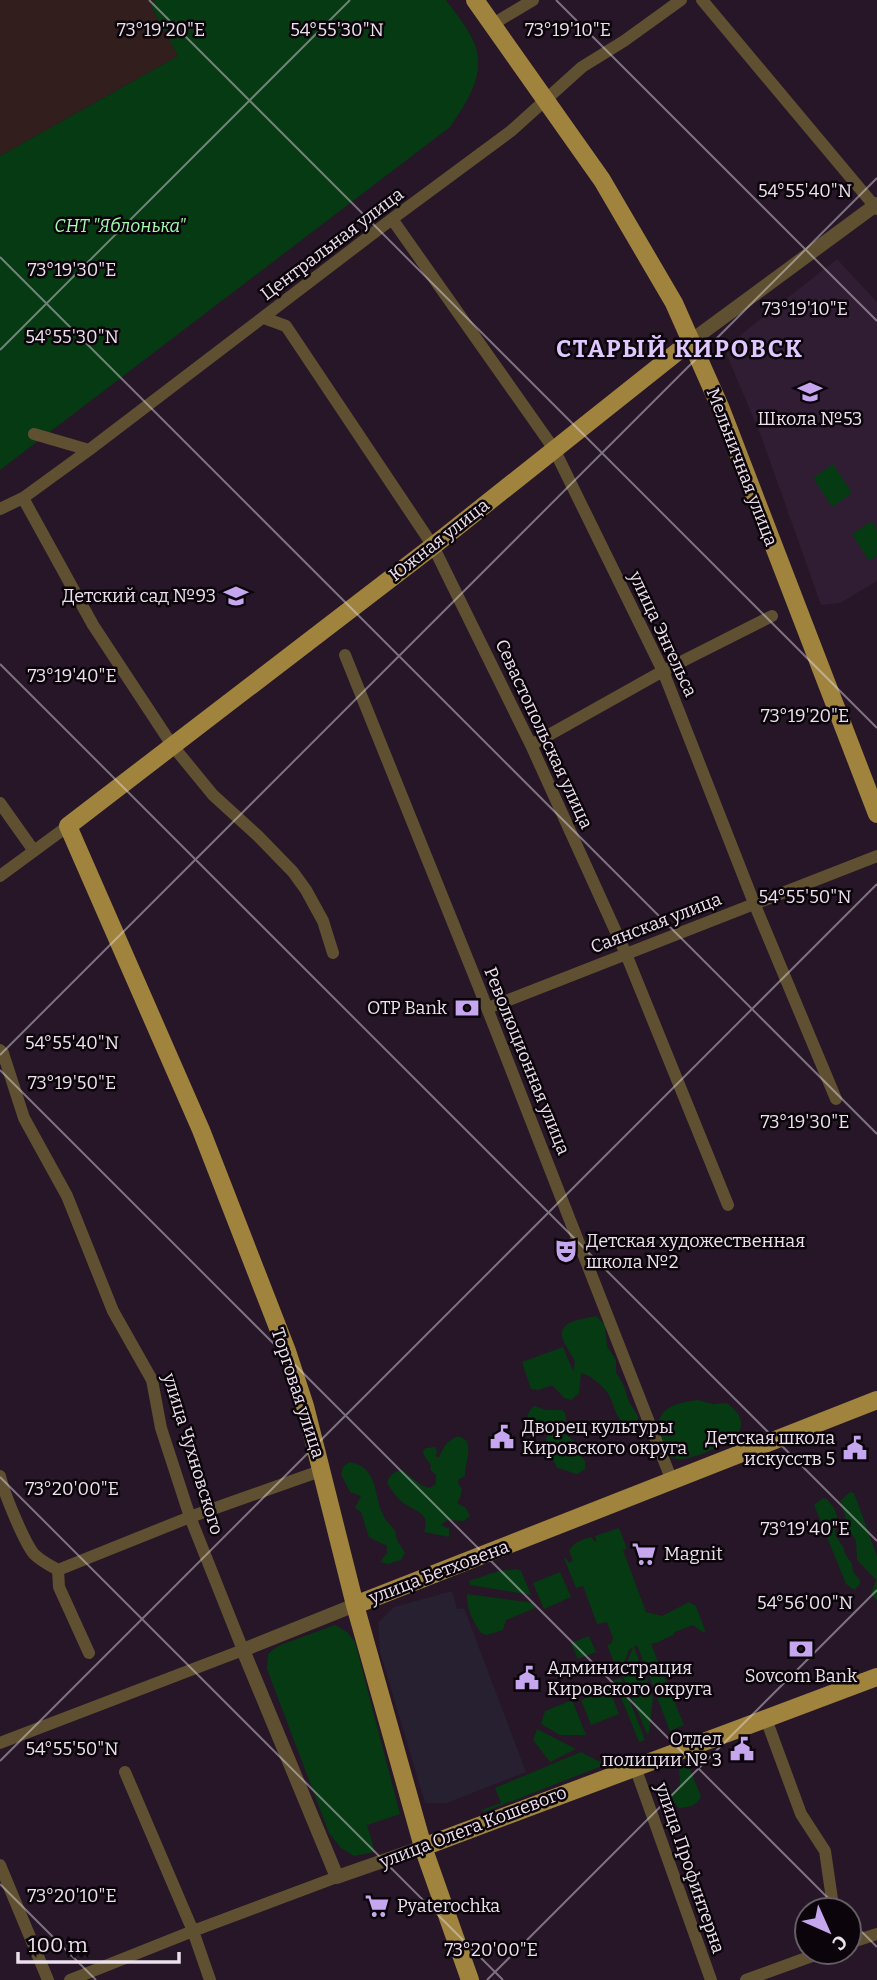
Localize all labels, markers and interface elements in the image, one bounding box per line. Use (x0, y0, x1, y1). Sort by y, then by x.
text: 73°19'20"E (117, 19, 205, 41)
text: 54°55'30"N (290, 19, 384, 41)
text: 73°19'10"E (525, 19, 611, 41)
text: 54°55'40"N (758, 180, 852, 202)
street label: Центральная улица (256, 183, 408, 305)
park label: СНТ "Яблонька" (54, 215, 186, 237)
text: 73°19'30"E (28, 259, 116, 281)
text: 73°19'10"E (762, 298, 848, 320)
text: 54°55'30"N (25, 326, 119, 348)
district label: СТАРЫЙ КИРОВСК (556, 334, 804, 363)
school or university icon: Школа №53 (796, 378, 824, 406)
street label: Мельничная улица (702, 385, 782, 549)
place label: Школа №53 (758, 408, 862, 430)
street label: Южная улица (384, 494, 494, 586)
street label: улица Энгельса (624, 567, 702, 700)
school or university icon: Детский сад №93 (222, 582, 250, 610)
place label: Детский сад №93 (62, 585, 216, 607)
street label: Севастопольская улица (490, 636, 598, 832)
text: 73°19'40"E (27, 665, 117, 687)
text: 73°19'20"E (761, 705, 849, 727)
text: 54°55'50"N (758, 886, 852, 908)
street label: Саянская улица (587, 888, 725, 958)
street label: Революционная улица (479, 964, 575, 1158)
bank icon: OTP Bank (453, 994, 481, 1022)
place label: OTP Bank (367, 997, 448, 1019)
text: 54°55'40"N (25, 1032, 119, 1054)
text: 73°19'50"E (28, 1072, 116, 1094)
text: 73°19'30"E (761, 1111, 849, 1133)
place label: Детская художественная школа №2 (586, 1230, 805, 1273)
theatre icon: Детская художественная школа №2 (552, 1237, 580, 1265)
street label: Торговая улица (267, 1325, 329, 1461)
street label: улица Чухновского (158, 1370, 228, 1537)
place label: Дворец культуры Кировского округа (522, 1416, 687, 1459)
public building icon: Дворец культуры Кировского округа (488, 1423, 516, 1451)
place label: Детская школа искусств 5 (705, 1427, 835, 1470)
public building icon: Детская школа искусств 5 (841, 1434, 869, 1462)
text: 73°20'00"E (25, 1478, 119, 1500)
text: 73°19'40"E (760, 1518, 850, 1540)
street label: улица Бетховена (365, 1535, 512, 1609)
supermarket icon: Magnit (630, 1540, 658, 1568)
place label: Magnit (664, 1543, 723, 1565)
text: 54°56'00"N (757, 1592, 853, 1614)
bank icon: Sovcom Bank (787, 1635, 815, 1663)
place label: Администрация Кировского округа (547, 1657, 712, 1700)
public building icon: Администрация Кировского округа (513, 1664, 541, 1692)
place label: Sovcom Bank (745, 1665, 858, 1687)
place label: Отдел полиции № 3 (602, 1728, 722, 1771)
public building icon: Отдел полиции № 3 (728, 1735, 756, 1763)
text: 54°55'50"N (25, 1738, 119, 1760)
street label: улица Профинтерна (650, 1779, 730, 1956)
street label: улица Олега Кошевого (375, 1781, 570, 1873)
text: 73°20'10"E (27, 1885, 117, 1907)
supermarket icon: Pyaterochka (363, 1892, 391, 1920)
place label: Pyaterochka (397, 1895, 500, 1917)
north arrow (793, 1896, 863, 1966)
scale bar (18, 1920, 178, 1964)
text: С (827, 1930, 852, 1955)
text: 100 m (28, 1932, 88, 1958)
text: 73°20'00"E (444, 1939, 538, 1961)

